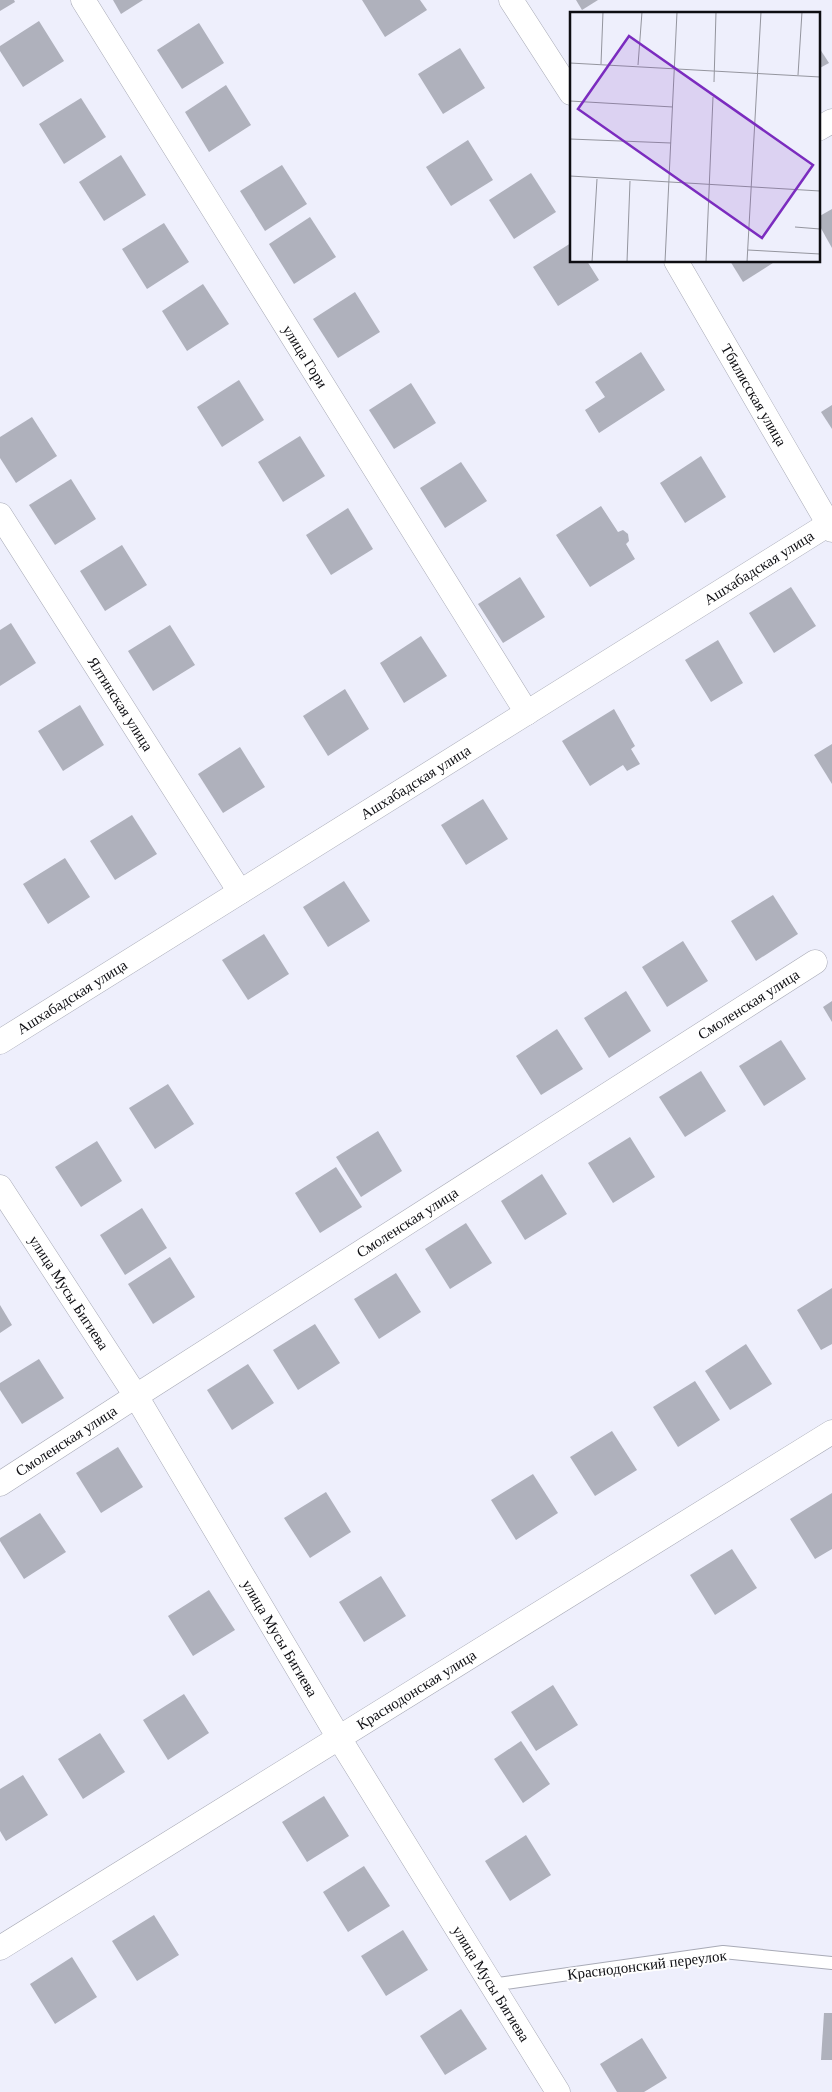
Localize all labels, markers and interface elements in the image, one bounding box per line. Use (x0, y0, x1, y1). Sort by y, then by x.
inset map (570, 12, 820, 262)
street label: улица Гори (279, 322, 331, 391)
street label: Тбилисская улица (718, 341, 790, 449)
street label: Ашхабадская улица (701, 527, 817, 608)
street label: Ялтинская улица (84, 654, 156, 754)
street label: Ашхабадская улица (358, 742, 474, 823)
street label: Ашхабадская улица (14, 956, 130, 1037)
street label: Смоленская улица (695, 966, 803, 1043)
street label: Смоленская улица (354, 1184, 461, 1261)
street label: улица Мусы Бигиева (26, 1233, 112, 1353)
street label: Смоленская улица (13, 1402, 120, 1480)
street label: улица Мусы Бигиева (239, 1577, 321, 1700)
street label: Краснодонская улица (354, 1647, 479, 1733)
street label: улица Мусы Бигиева (449, 1923, 533, 2045)
street label: Краснодонский переулок (566, 1947, 728, 1983)

